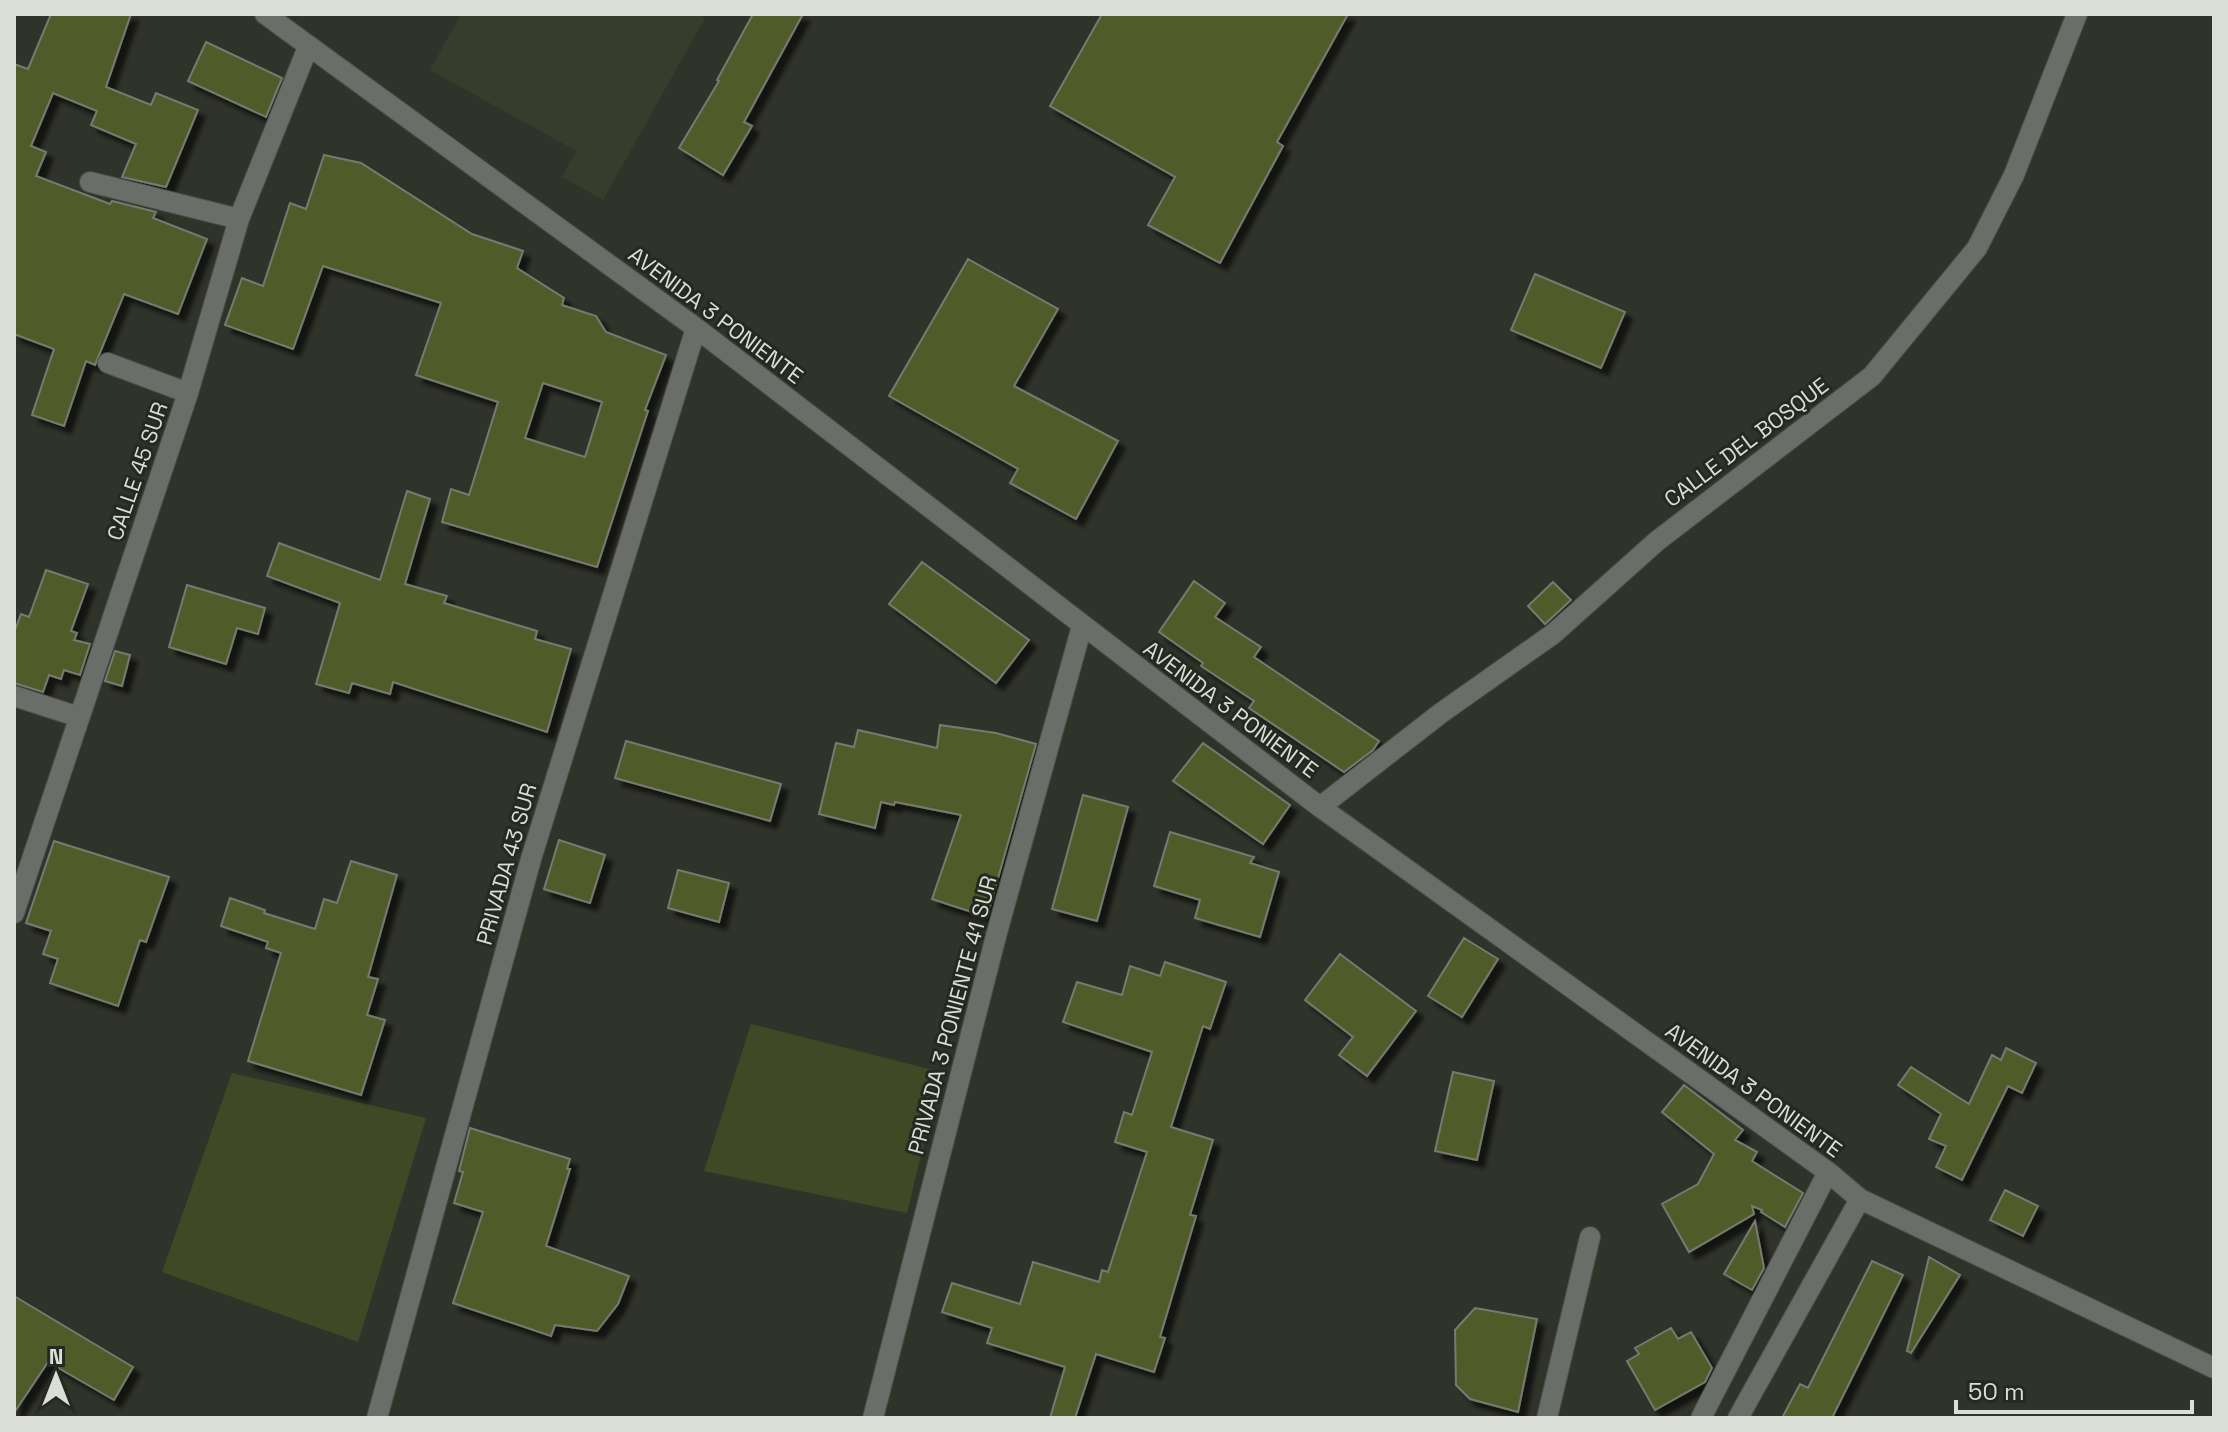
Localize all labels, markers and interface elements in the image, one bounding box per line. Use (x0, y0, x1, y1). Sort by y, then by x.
street label: AVENIDA 3 PONIENTE (623, 240, 809, 390)
street label: CALLE DEL BOSQUE (1658, 371, 1834, 513)
street label: CALLE 45 SUR (100, 398, 174, 544)
street label: AVENIDA 3 PONIENTE (1138, 634, 1324, 784)
street label: PRIVADA 43 SUR (470, 780, 542, 948)
street label: PRIVADA 3 PONIENTE 41 SUR (901, 873, 1003, 1157)
street label: AVENIDA 3 PONIENTE (1660, 1017, 1848, 1163)
north arrow (16, 1336, 96, 1416)
text: N (49, 1342, 63, 1370)
scale bar (1956, 1364, 2192, 1414)
text: 50 m (1968, 1376, 2025, 1407)

